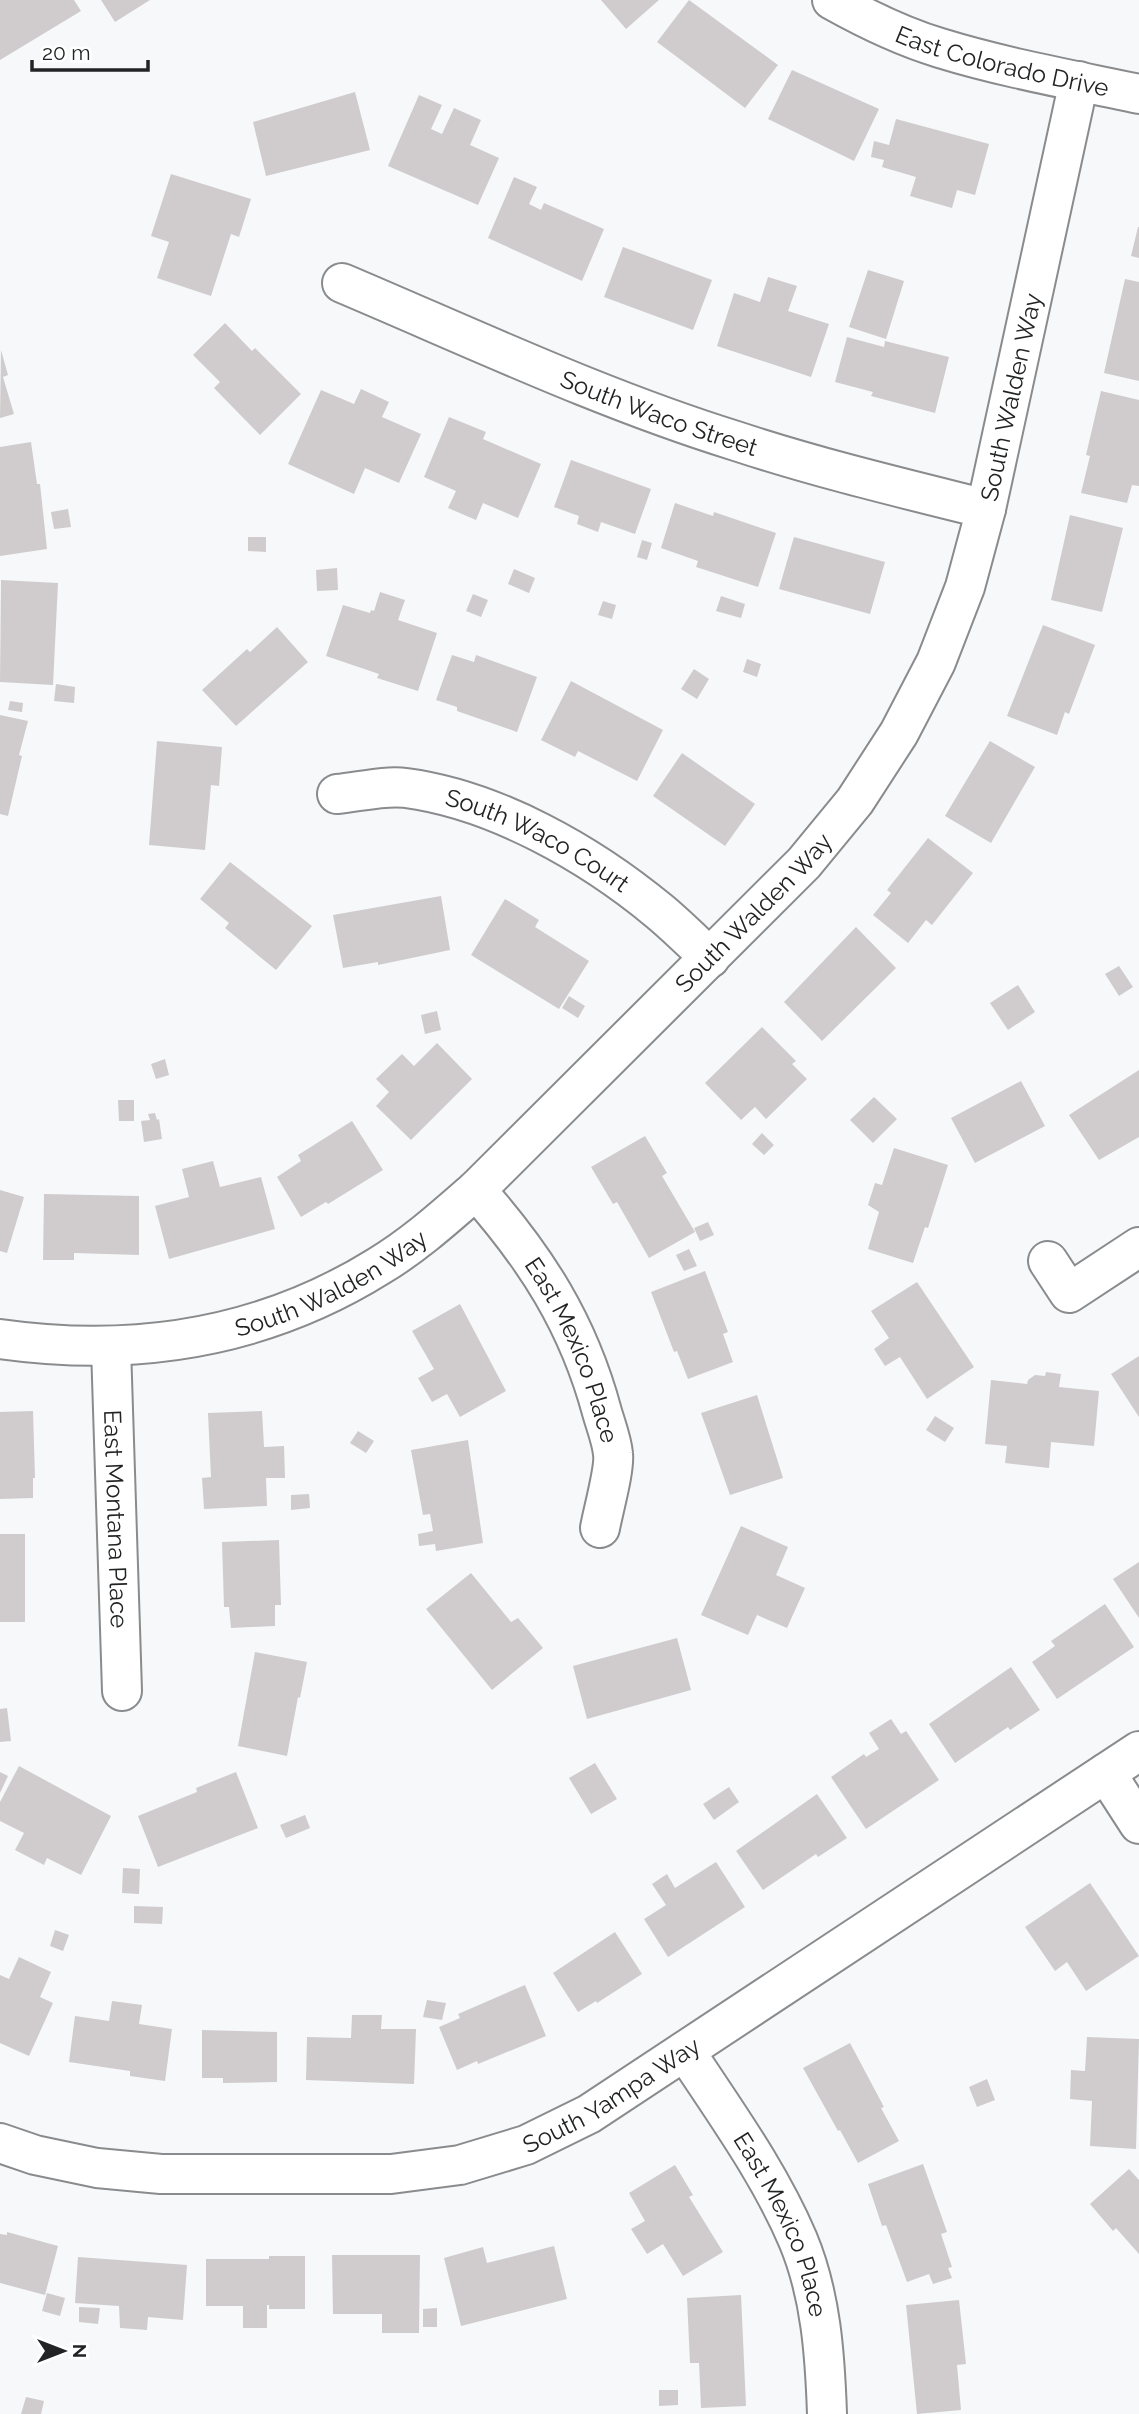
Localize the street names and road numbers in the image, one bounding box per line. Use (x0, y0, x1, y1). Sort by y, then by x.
street label: East Colorado Drive (891, 19, 1112, 102)
street label: South Walden Way (974, 290, 1047, 504)
street label: South Waco Street (556, 364, 761, 462)
street label: South Waco Court (443, 782, 635, 898)
street label: South Walden Way (669, 827, 837, 998)
street label: South Walden Way (231, 1223, 433, 1342)
street label: East Mexico Place (519, 1251, 625, 1446)
street label: East Montana Place (99, 1409, 134, 1629)
street label: South Yampa Way (518, 2031, 705, 2159)
street label: East Mexico Place (728, 2126, 833, 2319)

